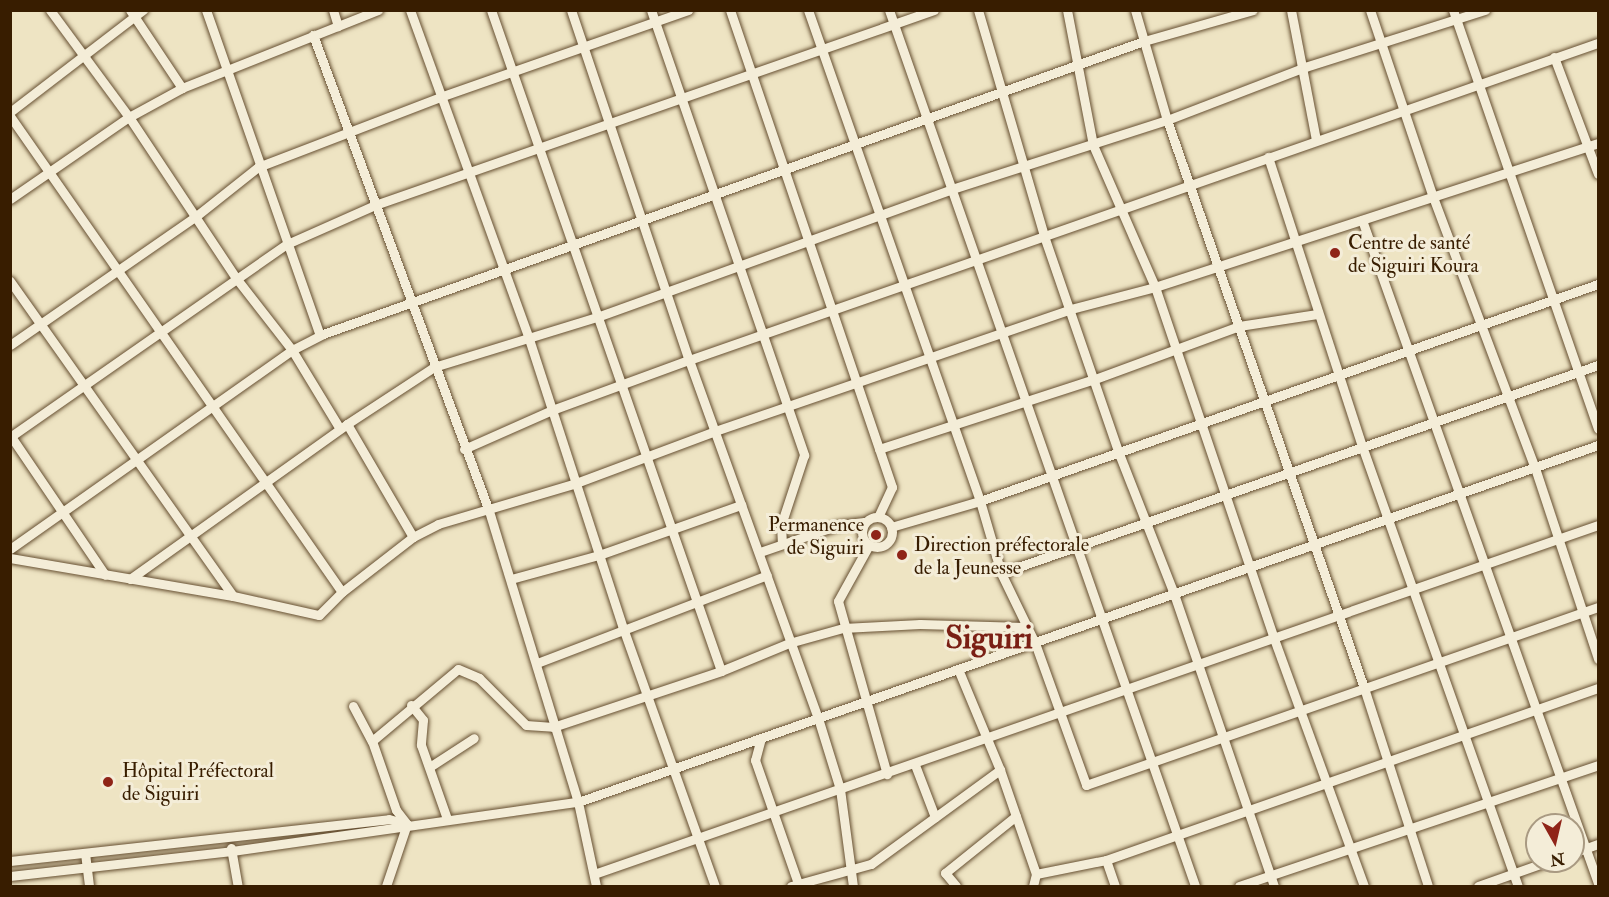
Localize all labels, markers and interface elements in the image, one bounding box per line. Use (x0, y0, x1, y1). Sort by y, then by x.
place label: Centre de santé de Siguiri Koura (1348, 230, 1479, 277)
marker: Centre de santé de Siguiri Koura (1326, 244, 1344, 262)
place label: Permanence de Siguiri (768, 512, 864, 559)
marker: Permanence de Siguiri (869, 528, 883, 542)
place label: Direction préfectorale de la Jeunesse (914, 532, 1089, 579)
marker: Direction préfectorale de la Jeunesse (895, 548, 909, 562)
district label: Siguiri (945, 619, 1033, 657)
place label: Hôpital Préfectoral de Siguiri (122, 759, 274, 806)
marker: Hôpital Préfectoral de Siguiri (99, 773, 117, 791)
north arrow (1525, 813, 1585, 873)
text: N (1549, 848, 1566, 870)

